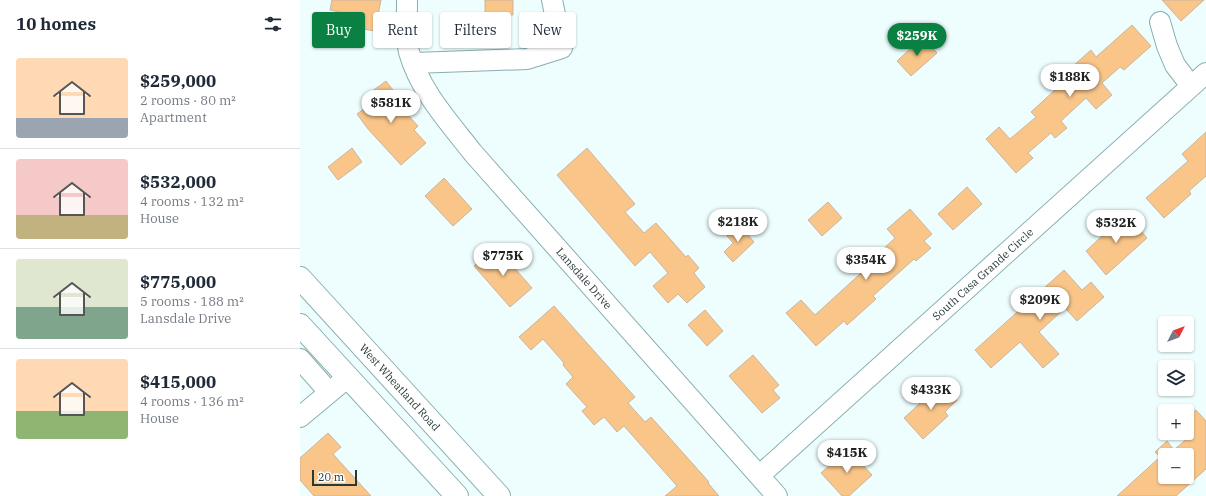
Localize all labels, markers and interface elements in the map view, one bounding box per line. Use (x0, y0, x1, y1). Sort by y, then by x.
chip: Buy (312, 12, 365, 48)
chip: Rent (373, 12, 432, 48)
chip: Filters (440, 12, 511, 48)
chip: New (519, 12, 576, 48)
text: 10 homes (16, 13, 96, 35)
icon: filters (262, 13, 284, 35)
pin: $259K (889, 23, 945, 57)
text: $259K (896, 27, 938, 44)
pin: $188K (1042, 64, 1098, 98)
text: $188K (1049, 68, 1091, 85)
text: $259,000 (140, 70, 216, 92)
icon: home (48, 74, 96, 122)
pin: $581K (363, 90, 419, 124)
text: 2 rooms · 80 m² (140, 92, 236, 109)
text: $581K (370, 94, 412, 111)
text: Apartment (140, 109, 207, 126)
text: $532,000 (140, 171, 216, 193)
icon: home (48, 175, 96, 223)
text: 4 rooms · 132 m² (140, 193, 244, 210)
pin: $218K (710, 209, 766, 243)
text: House (140, 210, 179, 227)
pin: $532K (1088, 210, 1144, 244)
text: $218K (717, 213, 759, 230)
text: $532K (1095, 214, 1137, 231)
street label: South Casa Grande Circle (929, 225, 1036, 323)
pin: $775K (475, 243, 531, 277)
street label: Lansdale Drive (553, 245, 615, 312)
text: $775K (482, 247, 524, 264)
pin: $354K (838, 247, 894, 281)
text: $354K (845, 251, 887, 268)
text: $775,000 (140, 271, 216, 293)
icon: home (48, 275, 96, 323)
pin: $209K (1012, 287, 1068, 321)
text: $209K (1019, 291, 1061, 308)
text: 5 rooms · 188 m² (140, 293, 244, 310)
text: Lansdale Drive (140, 310, 231, 327)
north arrow (1158, 316, 1194, 352)
map controls (1158, 316, 1194, 484)
street label: West Wheatland Road (356, 341, 443, 434)
button: layers (1158, 360, 1194, 396)
text: $415,000 (140, 371, 216, 393)
icon: home (48, 375, 96, 423)
pin: $433K (903, 377, 959, 411)
text: $433K (910, 381, 952, 398)
text: 4 rooms · 136 m² (140, 393, 244, 410)
button: + (1158, 404, 1194, 440)
text: House (140, 410, 179, 427)
pin: $415K (819, 440, 875, 474)
text: $415K (826, 444, 868, 461)
button: − (1158, 448, 1194, 484)
scale bar (312, 468, 357, 487)
text: 20 m (318, 470, 344, 484)

